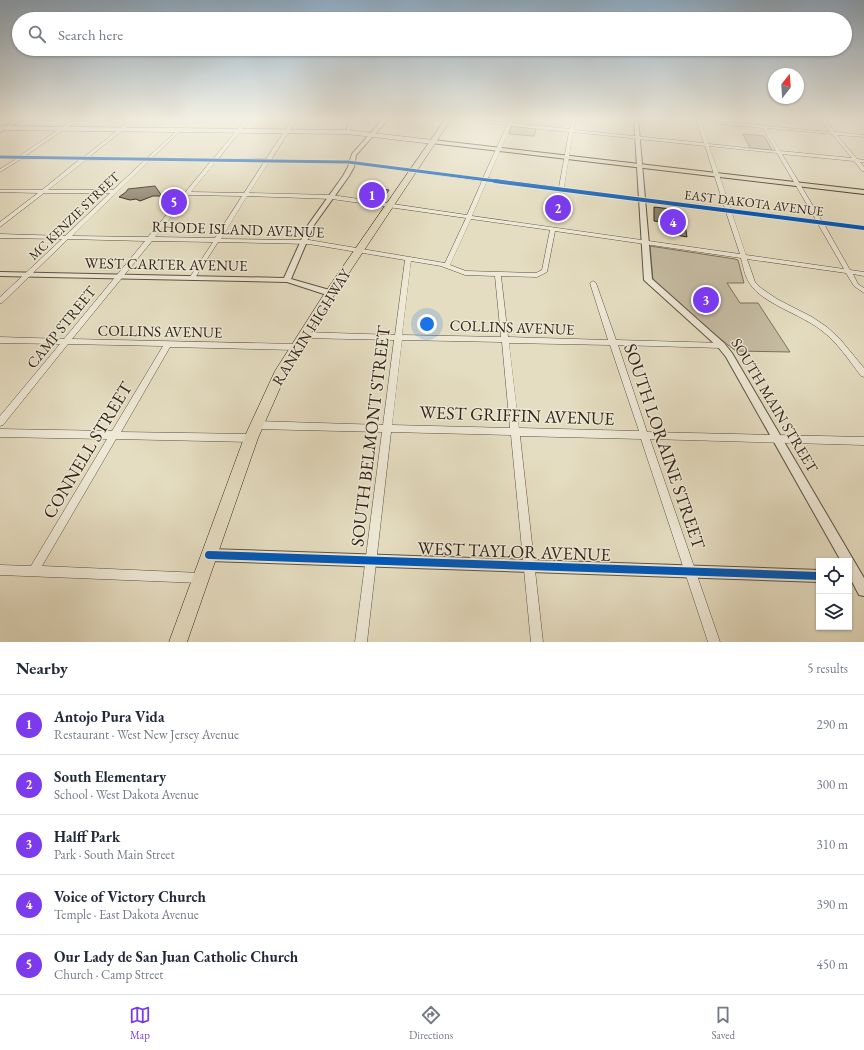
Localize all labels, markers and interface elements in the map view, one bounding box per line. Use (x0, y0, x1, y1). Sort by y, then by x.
search box (12, 12, 852, 56)
icon: search (26, 23, 48, 45)
text: Search here (58, 25, 123, 44)
north arrow (768, 68, 804, 104)
street label: MC KENZIE STREET (25, 168, 123, 264)
pin: 1 (359, 180, 385, 210)
street label: EAST DAKOTA AVENUE (683, 186, 825, 220)
pin: 5 (161, 187, 187, 217)
pin: 2 (545, 193, 571, 223)
pin: 4 (660, 207, 686, 237)
street label: RHODE ISLAND AVENUE (151, 216, 325, 242)
street label: WEST CARTER AVENUE (84, 253, 248, 275)
street label: RANKIN HIGHWAY (267, 264, 355, 389)
street label: CAMP STREET (22, 281, 101, 372)
pin: 3 (693, 285, 719, 315)
your location (417, 314, 437, 334)
street label: COLLINS AVENUE (449, 315, 575, 339)
street label: COLLINS AVENUE (97, 320, 223, 342)
street label: SOUTH BELMONT STREET (345, 323, 395, 548)
street label: SOUTH MAIN STREET (727, 334, 823, 476)
street label: SOUTH LORAINE STREET (619, 340, 711, 553)
street label: CONNELL STREET (37, 377, 137, 523)
street label: WEST GRIFFIN AVENUE (419, 400, 615, 430)
street label: WEST TAYLOR AVENUE (417, 536, 611, 566)
map controls (816, 558, 852, 630)
button: locate (816, 558, 852, 594)
button: layers (816, 594, 852, 630)
text: Nearby (16, 657, 68, 679)
text: 5 results (807, 660, 848, 677)
text: Antojo Pura Vida (54, 707, 164, 726)
text: 1 (26, 716, 32, 733)
text: 290 m (817, 716, 848, 733)
text: Restaurant · West New Jersey Avenue (54, 726, 239, 743)
text: South Elementary (54, 767, 166, 786)
text: 2 (26, 776, 32, 793)
text: 300 m (817, 776, 848, 793)
text: School · West Dakota Avenue (54, 786, 199, 803)
text: Halff Park (54, 827, 120, 846)
text: 3 (26, 836, 32, 853)
text: 310 m (817, 836, 848, 853)
text: Park · South Main Street (54, 846, 175, 863)
text: Voice of Victory Church (54, 887, 206, 906)
text: 4 (26, 896, 32, 913)
text: 390 m (817, 896, 848, 913)
text: Temple · East Dakota Avenue (54, 906, 199, 923)
text: Our Lady de San Juan Catholic Church (54, 947, 298, 966)
text: 5 (26, 956, 32, 973)
text: 450 m (817, 956, 848, 973)
text: Church · Camp Street (54, 966, 163, 983)
tab: Map (129, 1004, 151, 1042)
tab: Directions (409, 1004, 453, 1042)
tab: Saved (711, 1004, 735, 1042)

